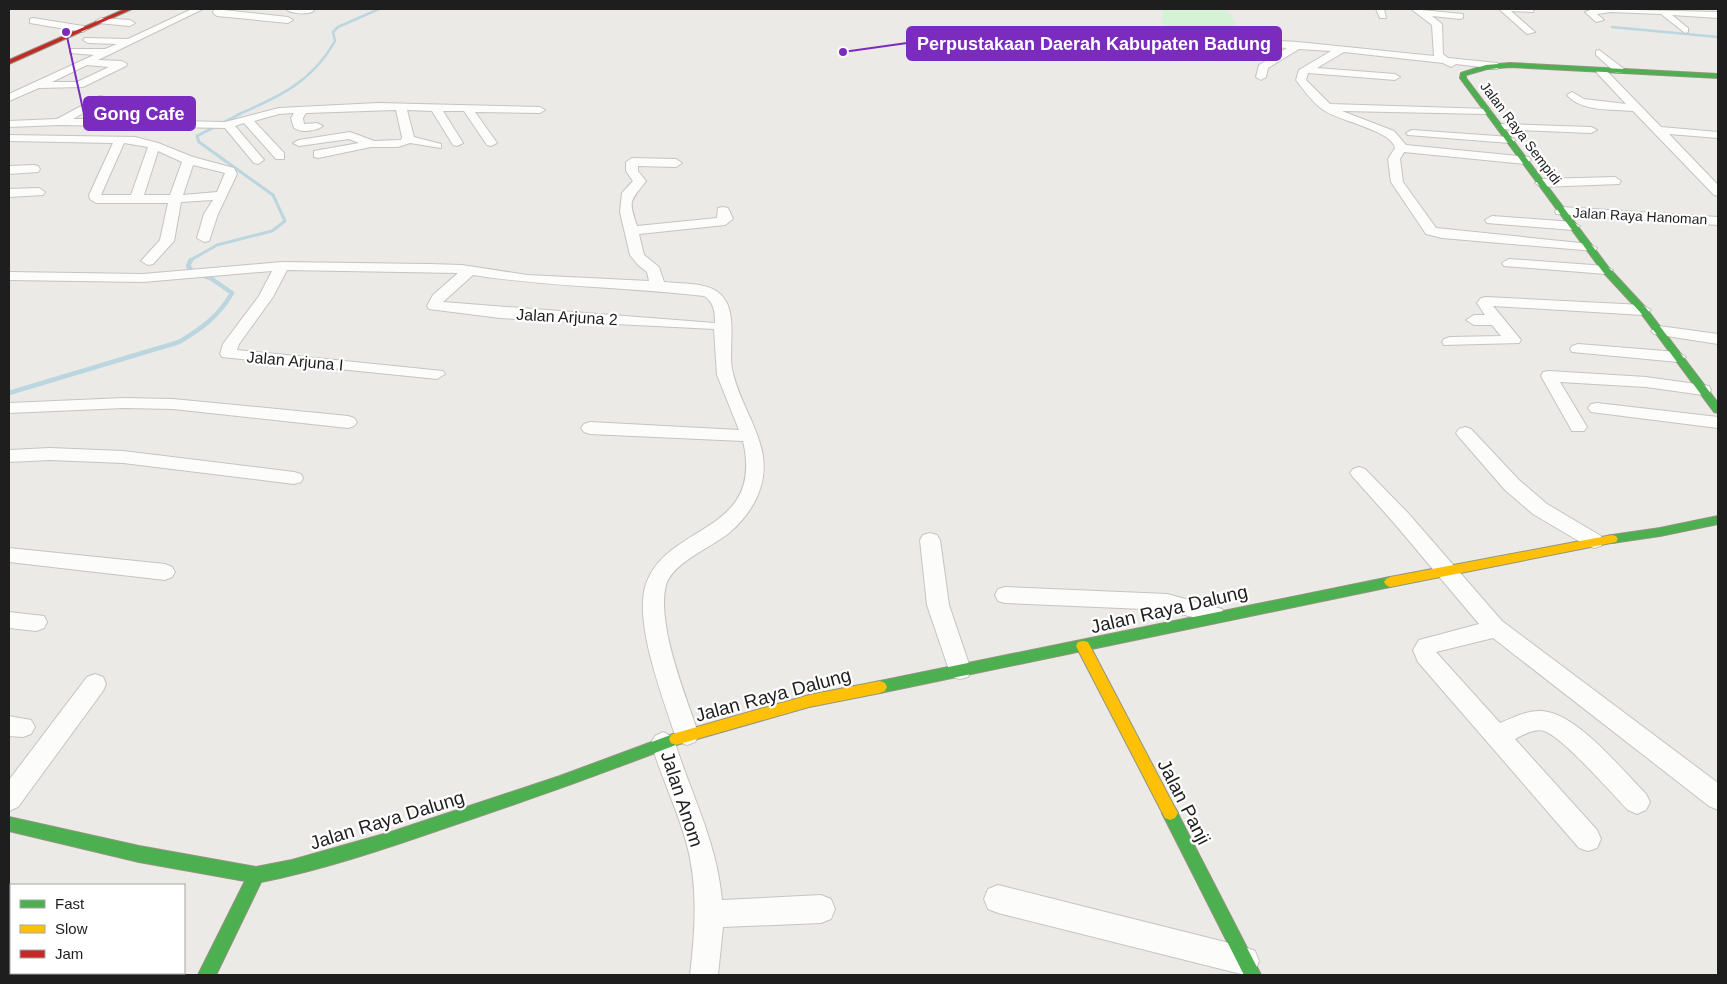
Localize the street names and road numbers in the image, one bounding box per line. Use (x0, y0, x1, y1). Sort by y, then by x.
street label: Jalan Raya Sempidi (1477, 78, 1565, 188)
street label: Jalan Raya Hanoman (1572, 204, 1708, 228)
street label: Jalan Arjuna 2 (516, 306, 618, 328)
street label: Jalan Arjuna I (246, 348, 344, 374)
street label: Jalan Raya Dalung (1088, 581, 1250, 637)
street label: Jalan Raya Dalung (693, 664, 853, 726)
street label: Jalan Anom (657, 749, 707, 849)
street label: Jalan Panji (1154, 756, 1214, 848)
street label: Jalan Raya Dalung (307, 786, 467, 854)

